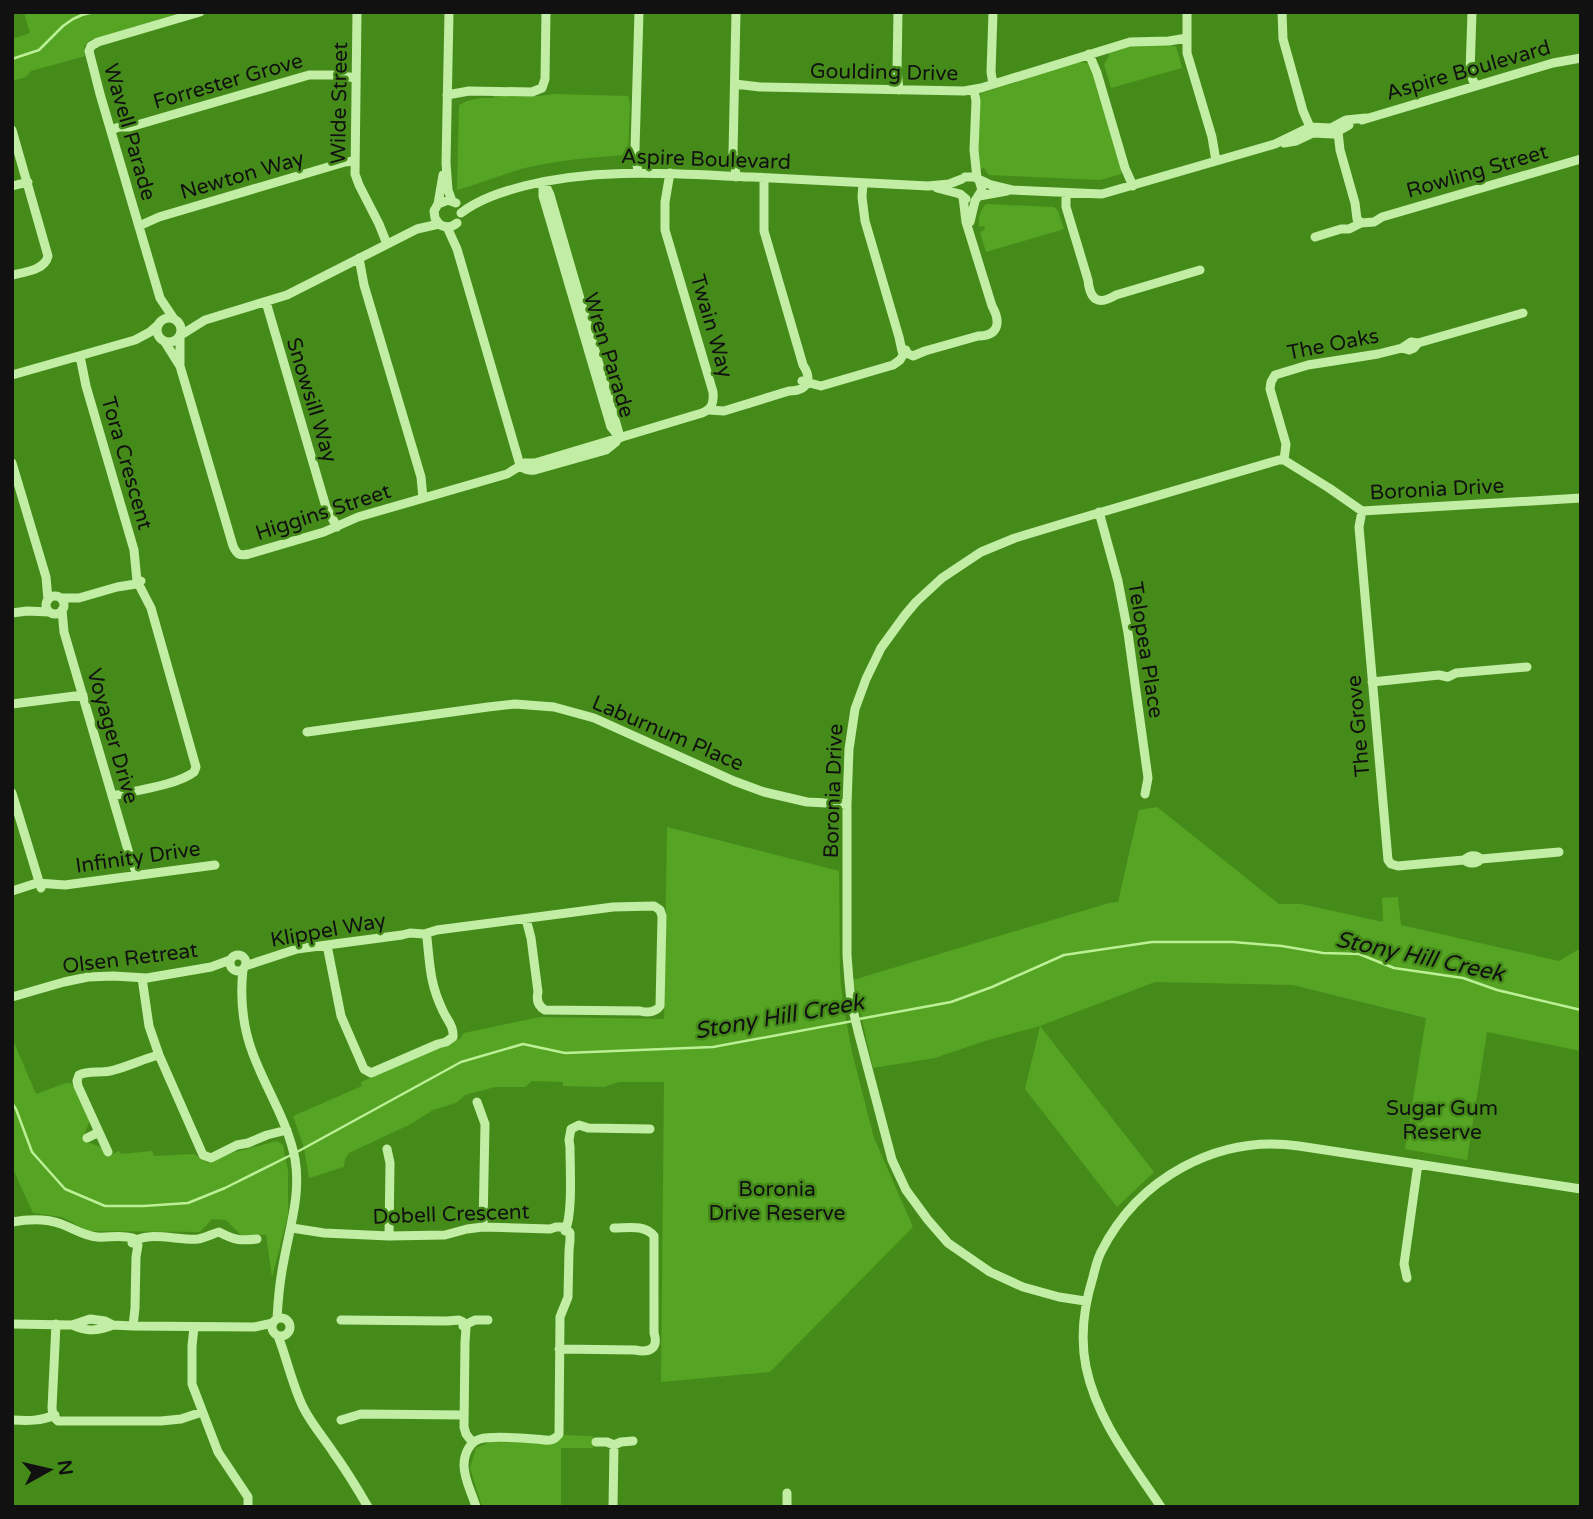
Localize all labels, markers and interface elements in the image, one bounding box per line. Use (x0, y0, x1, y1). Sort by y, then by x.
street label: Aspire Boulevard (1383, 35, 1553, 106)
street label: Wilde Street (326, 42, 353, 164)
street label: Forrester Grove (150, 48, 306, 115)
street label: Goulding Drive (810, 59, 959, 86)
street label: Wavell Parade (98, 61, 161, 204)
street label: Rowling Street (1403, 139, 1551, 204)
street label: Aspire Boulevard (621, 144, 791, 175)
street label: Newton Way (177, 146, 307, 205)
street label: Twain Way (685, 272, 738, 381)
street label: Wren Parade (578, 290, 639, 421)
street label: The Oaks (1285, 323, 1381, 366)
street label: Snowsill Way (281, 335, 342, 466)
street label: Tora Crescent (96, 394, 157, 533)
street label: Boronia Drive (1369, 473, 1505, 506)
street label: Higgins Street (252, 479, 394, 546)
street label: Telopea Place (1122, 580, 1169, 720)
street label: Voyager Drive (81, 666, 144, 807)
street label: The Grove (1342, 674, 1375, 778)
street label: Laburnum Place (588, 690, 747, 777)
street label: Boronia Drive (819, 723, 848, 859)
street label: Infinity Drive (74, 836, 202, 879)
street label: Klippel Way (268, 908, 388, 953)
water label: Stony Hill Creek (1333, 925, 1508, 989)
street label: Olsen Retreat (61, 938, 199, 979)
water label: Stony Hill Creek (692, 988, 868, 1046)
park label: Sugar Gum Reserve (1386, 1096, 1498, 1145)
park label: Boronia Drive Reserve (709, 1177, 846, 1226)
street label: Dobell Crescent (372, 1199, 530, 1230)
north arrow (14, 1435, 84, 1505)
text: N (53, 1459, 77, 1477)

